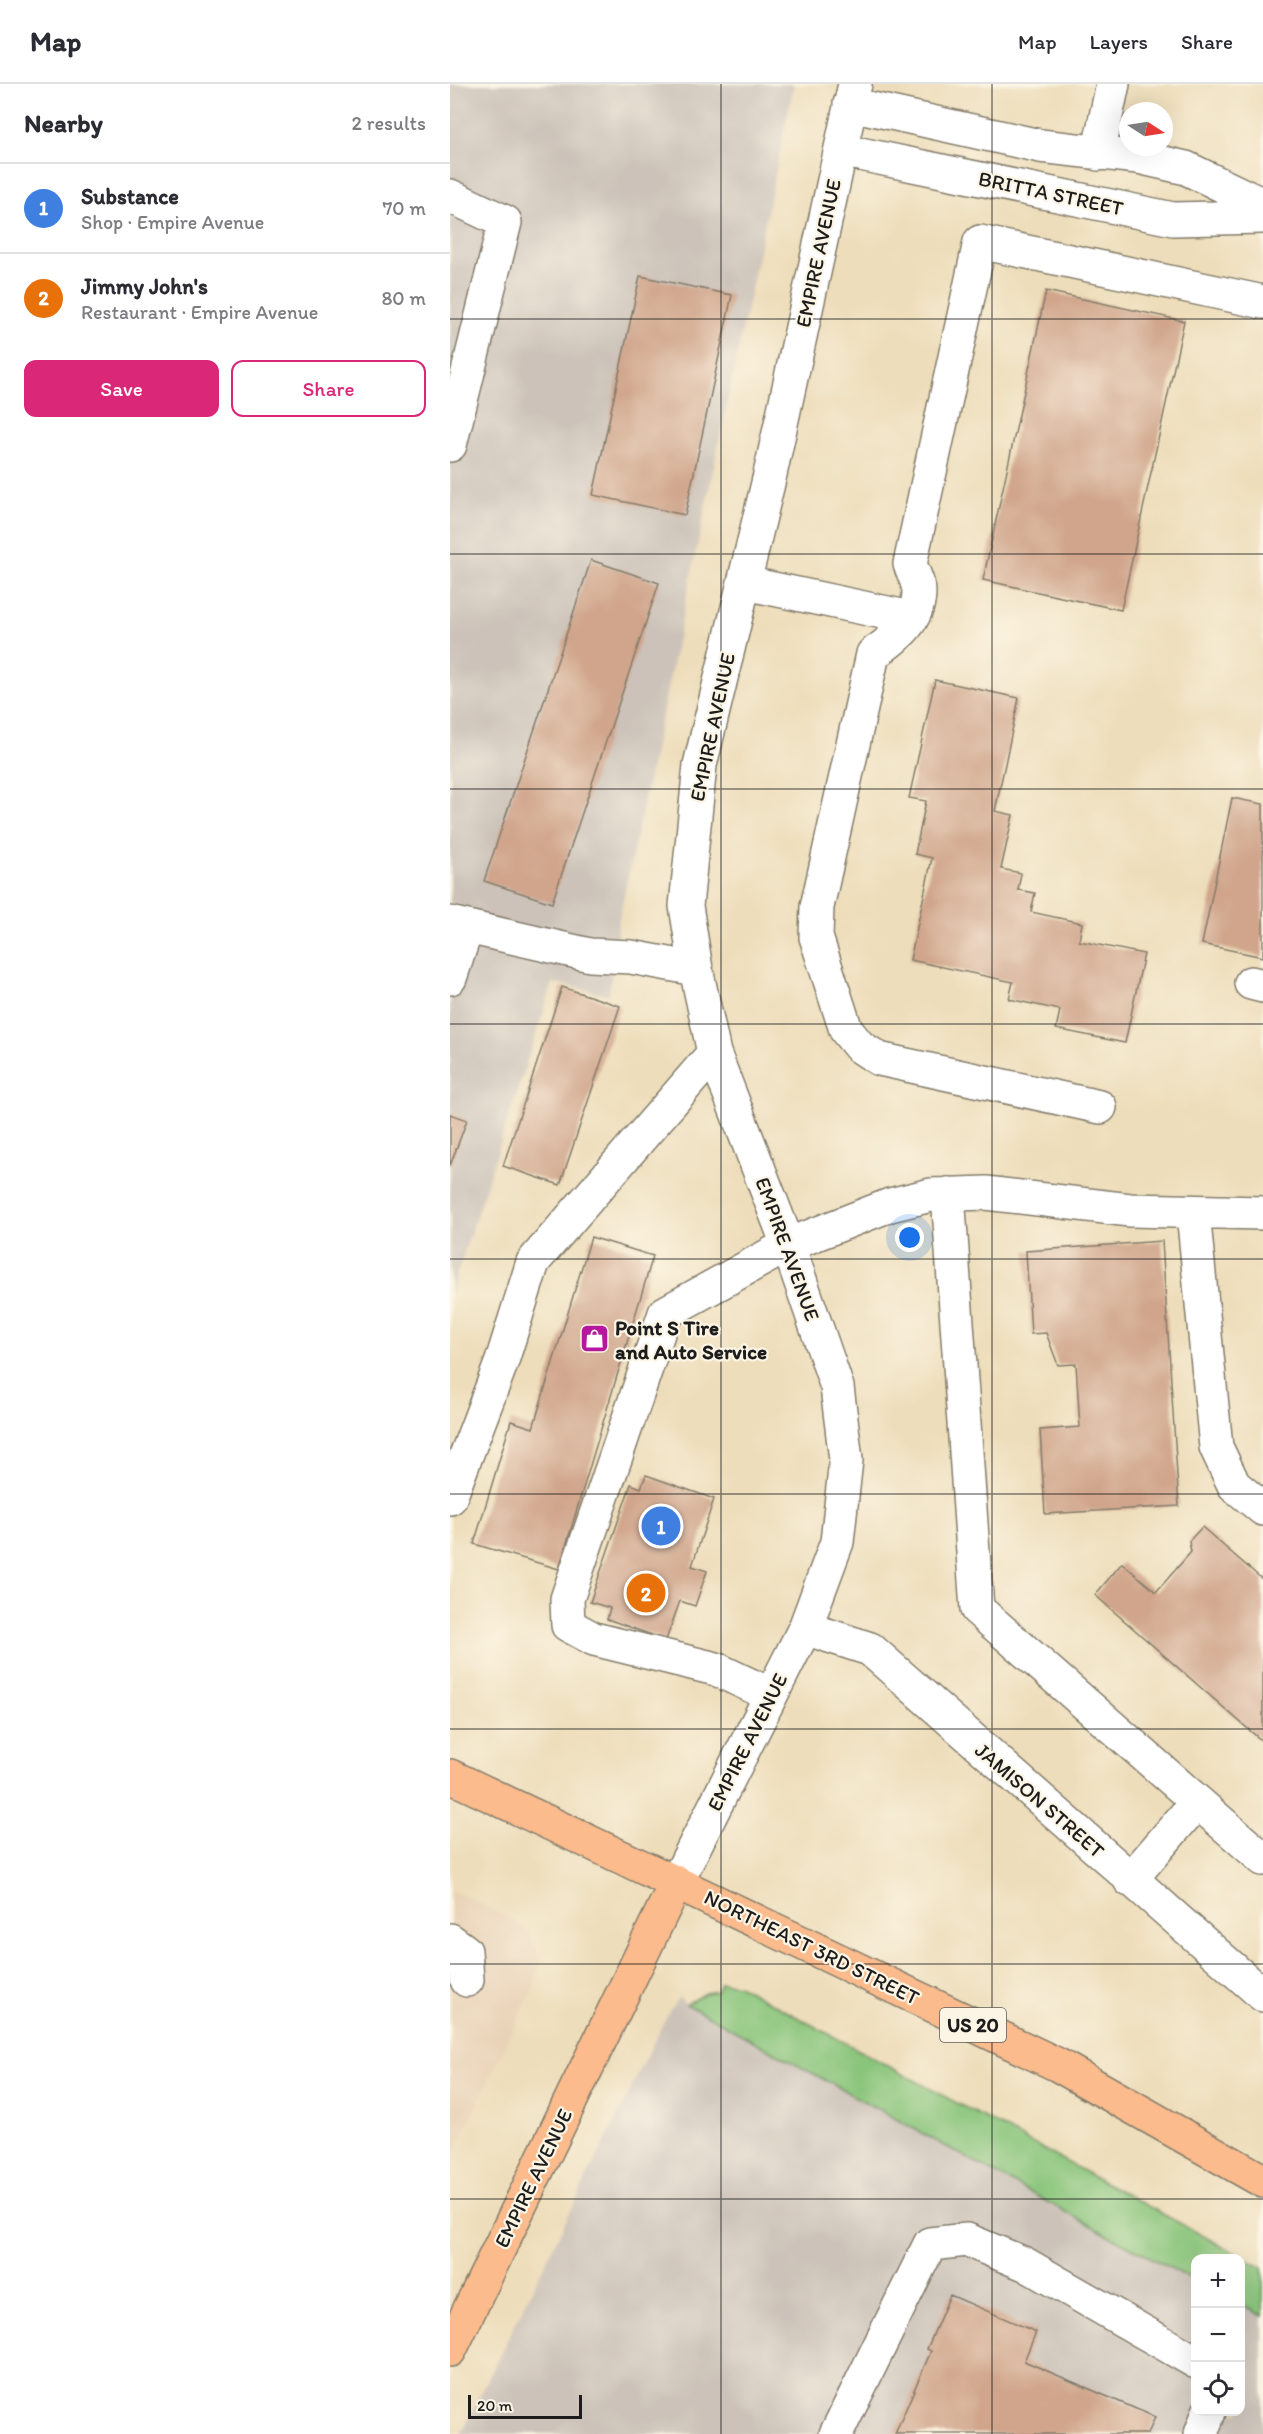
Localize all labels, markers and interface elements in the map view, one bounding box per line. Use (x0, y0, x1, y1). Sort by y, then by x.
text: Map (30, 24, 81, 58)
text: Map (1018, 29, 1057, 54)
text: Layers (1090, 29, 1148, 54)
text: Share (1181, 29, 1233, 54)
north arrow (1119, 102, 1173, 156)
text: Nearby (24, 107, 103, 139)
text: 2 results (352, 111, 426, 135)
street label: BRITTA STREET (976, 165, 1126, 221)
street label: EMPIRE AVENUE (790, 176, 846, 330)
text: Substance (81, 183, 179, 210)
text: 1 (39, 196, 48, 220)
text: 70 m (382, 196, 426, 220)
text: Shop · Empire Avenue (81, 210, 264, 234)
text: Jimmy John's (81, 273, 208, 300)
text: 2 (38, 286, 49, 310)
text: 80 m (381, 286, 426, 310)
text: Restaurant · Empire Avenue (81, 300, 318, 324)
button: Save (24, 360, 219, 417)
button: Share (231, 360, 426, 417)
street label: EMPIRE AVENUE (684, 650, 740, 804)
street label: EMPIRE AVENUE (750, 1174, 826, 1324)
your location (895, 1223, 924, 1252)
place label: Point S Tire and Auto Service (615, 1315, 767, 1364)
shop icon: Point S Tire and Auto Service (578, 1323, 610, 1355)
pin: 1 (642, 1504, 680, 1548)
pin: 2 (626, 1570, 666, 1616)
street label: EMPIRE AVENUE (702, 1669, 792, 1815)
street label: JAMISON STREET (970, 1737, 1110, 1863)
street label: NORTHEAST 3RD STREET (700, 1884, 924, 2010)
road number: US 20 (940, 2008, 1006, 2042)
street label: EMPIRE AVENUE (489, 2104, 577, 2252)
map controls (1191, 2254, 1245, 2416)
button: + (1191, 2254, 1245, 2308)
button: − (1191, 2308, 1245, 2362)
button: locate (1191, 2362, 1245, 2416)
scale bar (468, 2392, 582, 2420)
text: 20 m (477, 2396, 512, 2415)

